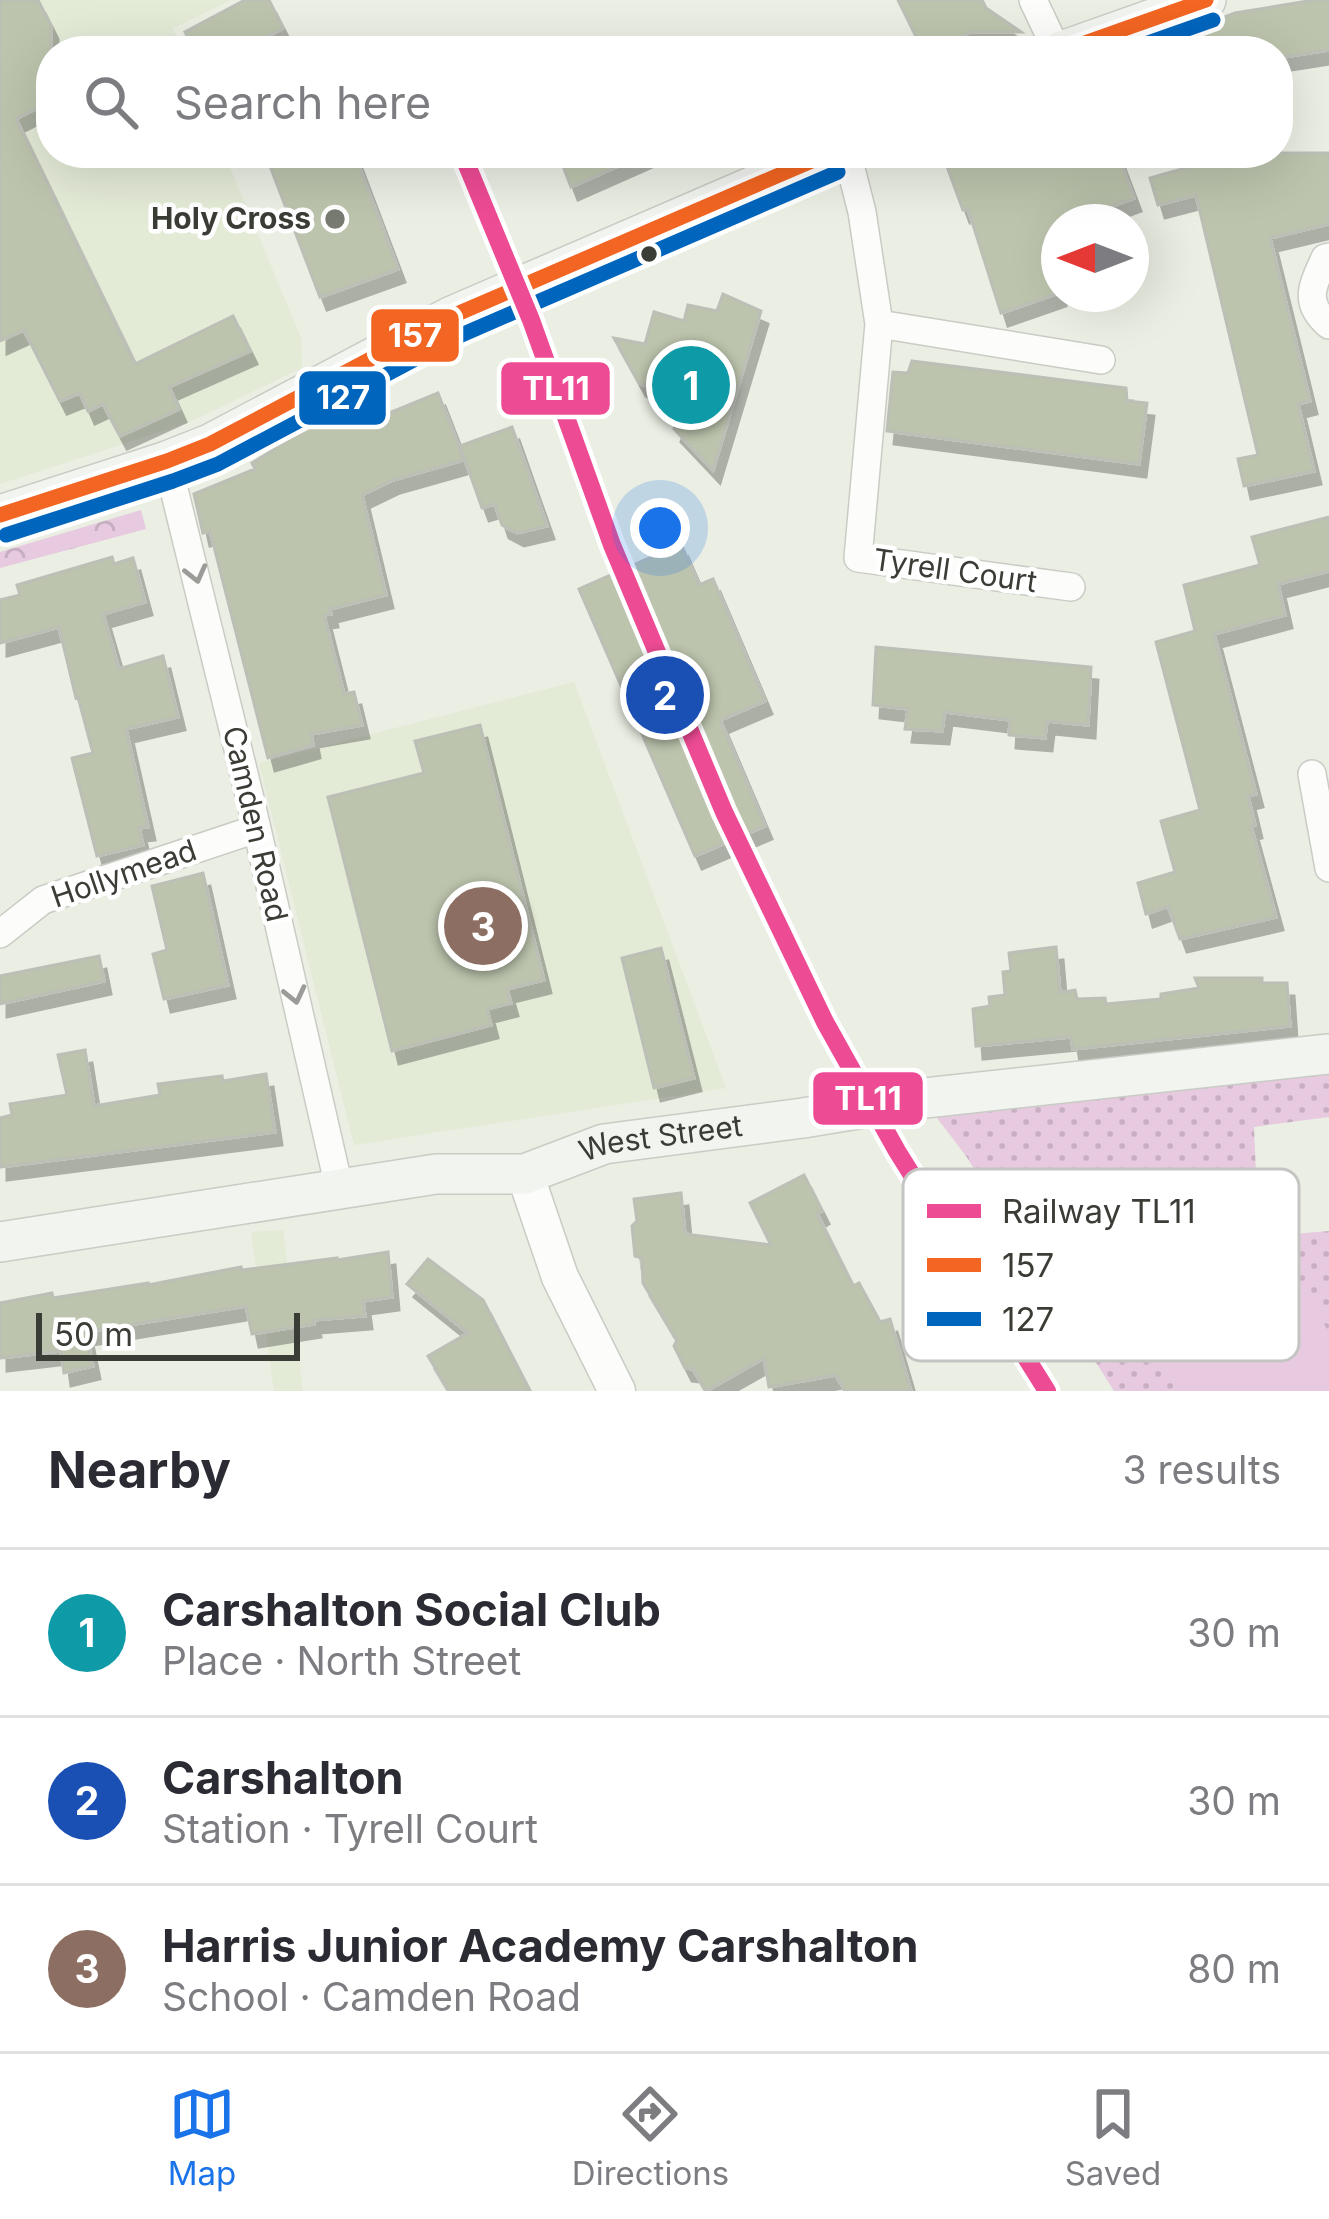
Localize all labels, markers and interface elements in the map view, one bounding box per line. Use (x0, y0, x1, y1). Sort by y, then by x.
search box (36, 36, 1293, 168)
icon: search (78, 69, 144, 135)
text: Search here (174, 75, 431, 130)
place label: Holy Cross (151, 200, 311, 236)
north arrow (1041, 204, 1149, 312)
marker: Holy Cross (322, 206, 348, 232)
unlabelled marker (638, 243, 660, 265)
line badge: 157 (369, 307, 461, 364)
text: 157 (388, 315, 442, 355)
pin: 1 (652, 340, 730, 430)
line badge: TL11 (499, 360, 612, 417)
text: TL11 (522, 368, 590, 408)
line badge: 127 (297, 369, 388, 427)
text: 127 (316, 377, 370, 417)
your location (630, 498, 690, 558)
street label: Tyrell Court (871, 541, 1039, 599)
one-way arrow (183, 564, 208, 584)
pin: 2 (626, 650, 704, 740)
street label: Camden Road (216, 723, 296, 925)
street label: Hollymead (46, 831, 201, 915)
pin: 3 (444, 881, 522, 971)
one-way arrow (281, 984, 306, 1004)
line badge: TL11 (811, 1070, 925, 1127)
text: TL11 (834, 1078, 902, 1118)
street label: West Street (574, 1107, 745, 1169)
legend (903, 1169, 1299, 1361)
text: Railway TL11 (1002, 1191, 1196, 1231)
text: 157 (1002, 1245, 1054, 1285)
text: 127 (1002, 1299, 1054, 1339)
scale bar (36, 1307, 300, 1360)
text: 50 m (54, 1314, 133, 1354)
text: Nearby (48, 1439, 231, 1500)
text: 3 results (1123, 1446, 1281, 1493)
text: Carshalton Social Club (162, 1582, 661, 1637)
text: 1 (79, 1609, 95, 1656)
text: 30 m (1187, 1609, 1281, 1656)
text: Place · North Street (162, 1637, 521, 1684)
text: Carshalton (162, 1750, 404, 1805)
text: 2 (75, 1777, 99, 1824)
text: 30 m (1187, 1777, 1281, 1824)
text: Station · Tyrell Court (162, 1805, 538, 1852)
text: Harris Junior Academy Carshalton (162, 1918, 919, 1973)
text: 3 (74, 1945, 100, 1992)
text: 80 m (1187, 1945, 1281, 1992)
text: School · Camden Road (162, 1973, 581, 2020)
tab: Map (168, 2081, 236, 2193)
tab: Directions (572, 2081, 729, 2193)
tab: Saved (1065, 2081, 1161, 2193)

